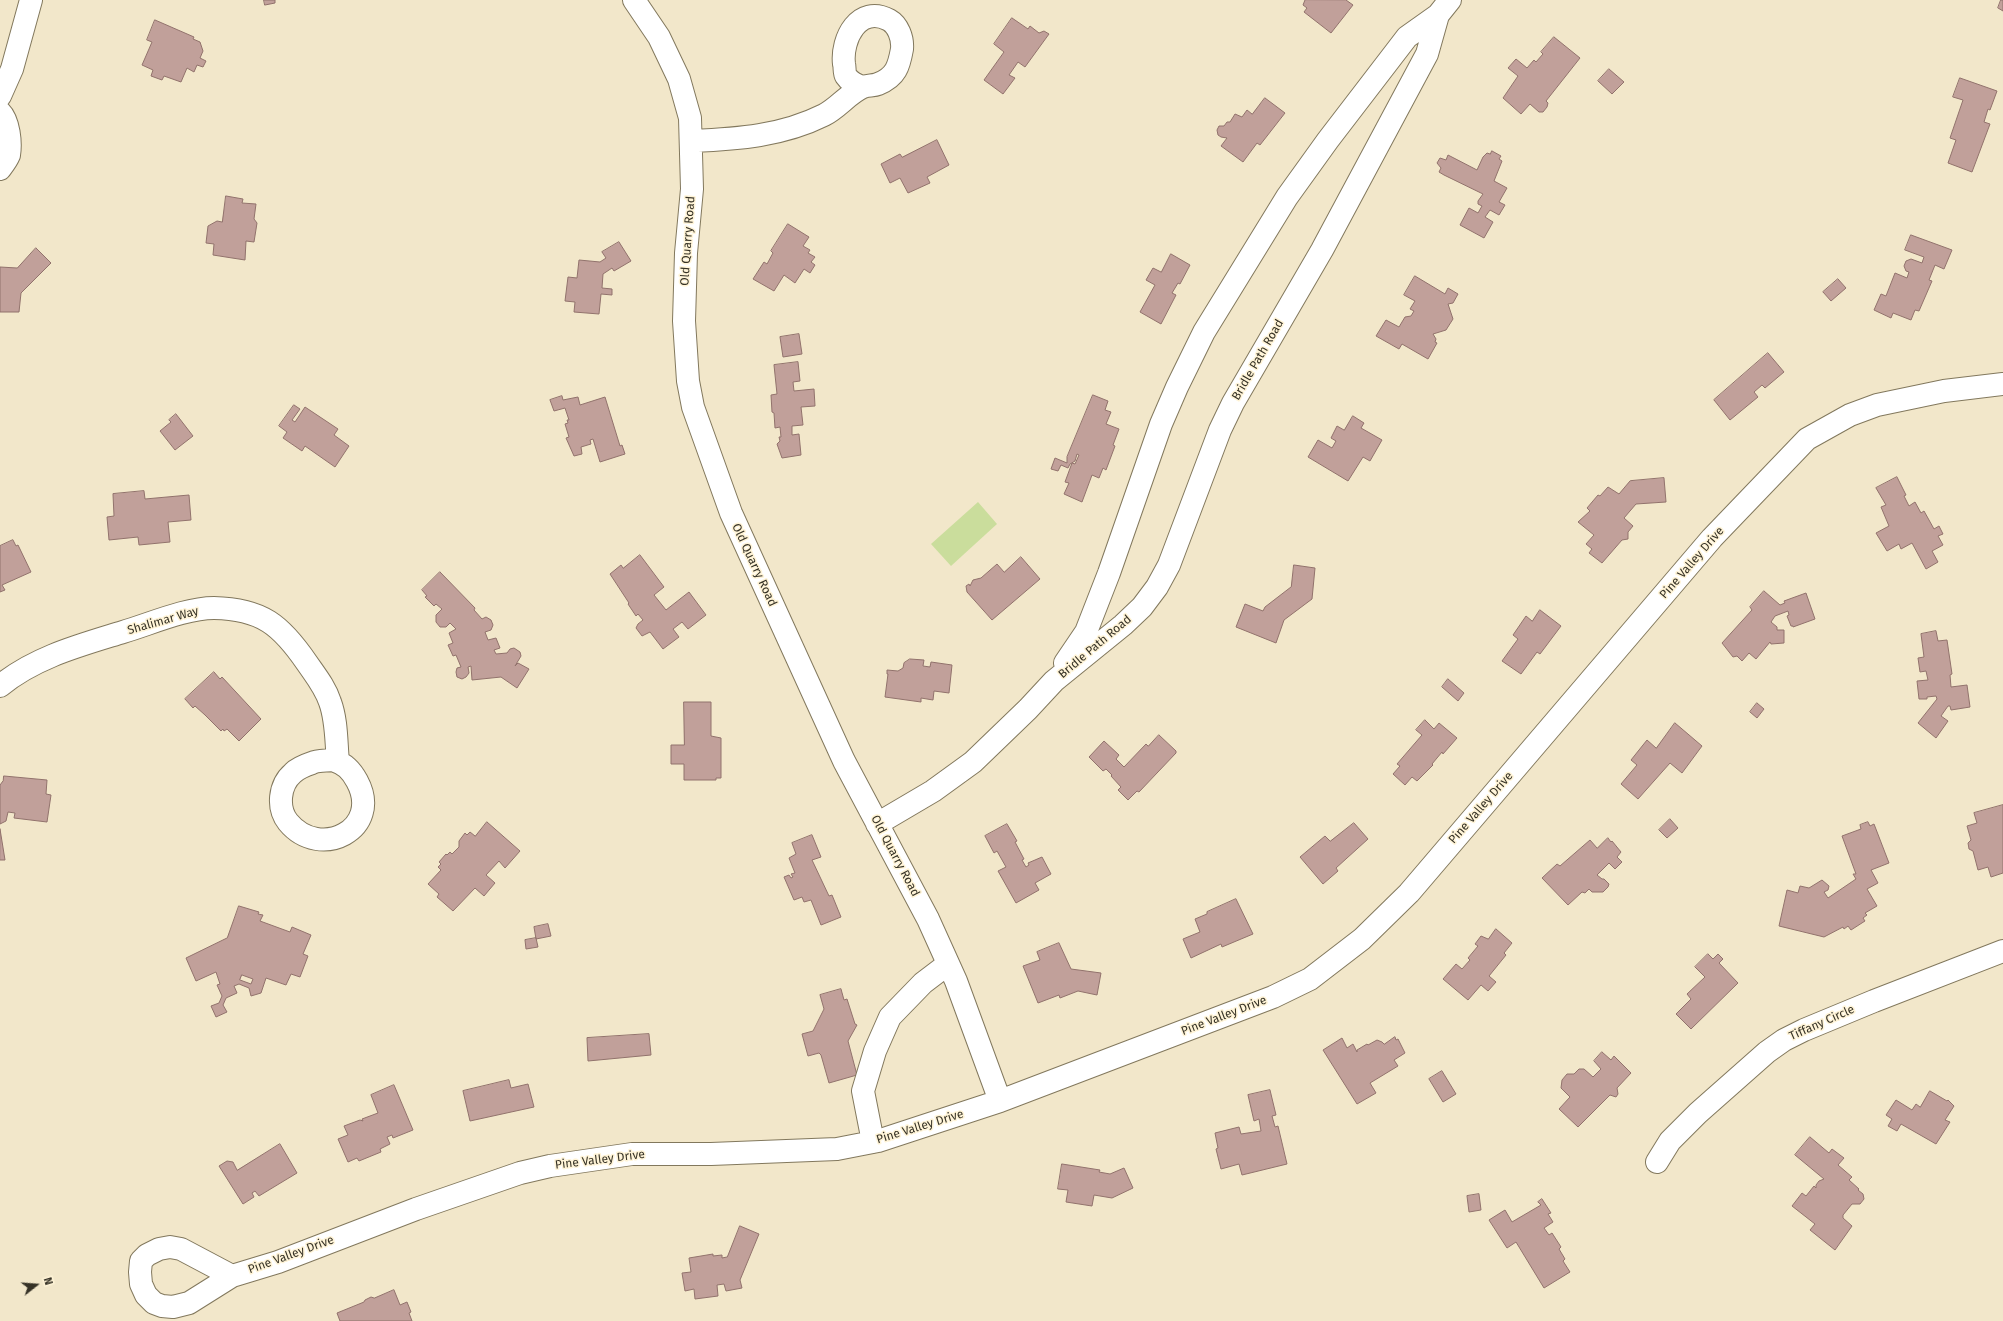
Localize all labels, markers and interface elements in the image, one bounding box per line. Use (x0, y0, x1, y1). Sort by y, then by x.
street label: Old Quarry Road (678, 196, 698, 286)
street label: Bridle Path Road (1229, 317, 1287, 403)
street label: Old Quarry Road (728, 521, 780, 609)
street label: Pine Valley Drive (1657, 524, 1727, 602)
street label: Shalimar Way (126, 604, 200, 638)
street label: Bridle Path Road (1056, 612, 1134, 682)
street label: Pine Valley Drive (1446, 769, 1516, 847)
street label: Old Quarry Road (868, 813, 922, 899)
street label: Pine Valley Drive (1179, 993, 1269, 1039)
street label: Tiffany Circle (1787, 1002, 1857, 1044)
street label: Pine Valley Drive (875, 1107, 965, 1147)
street label: Pine Valley Drive (554, 1147, 646, 1173)
street label: Pine Valley Drive (246, 1233, 336, 1277)
north arrow (16, 1265, 56, 1305)
text: N (41, 1276, 55, 1287)

